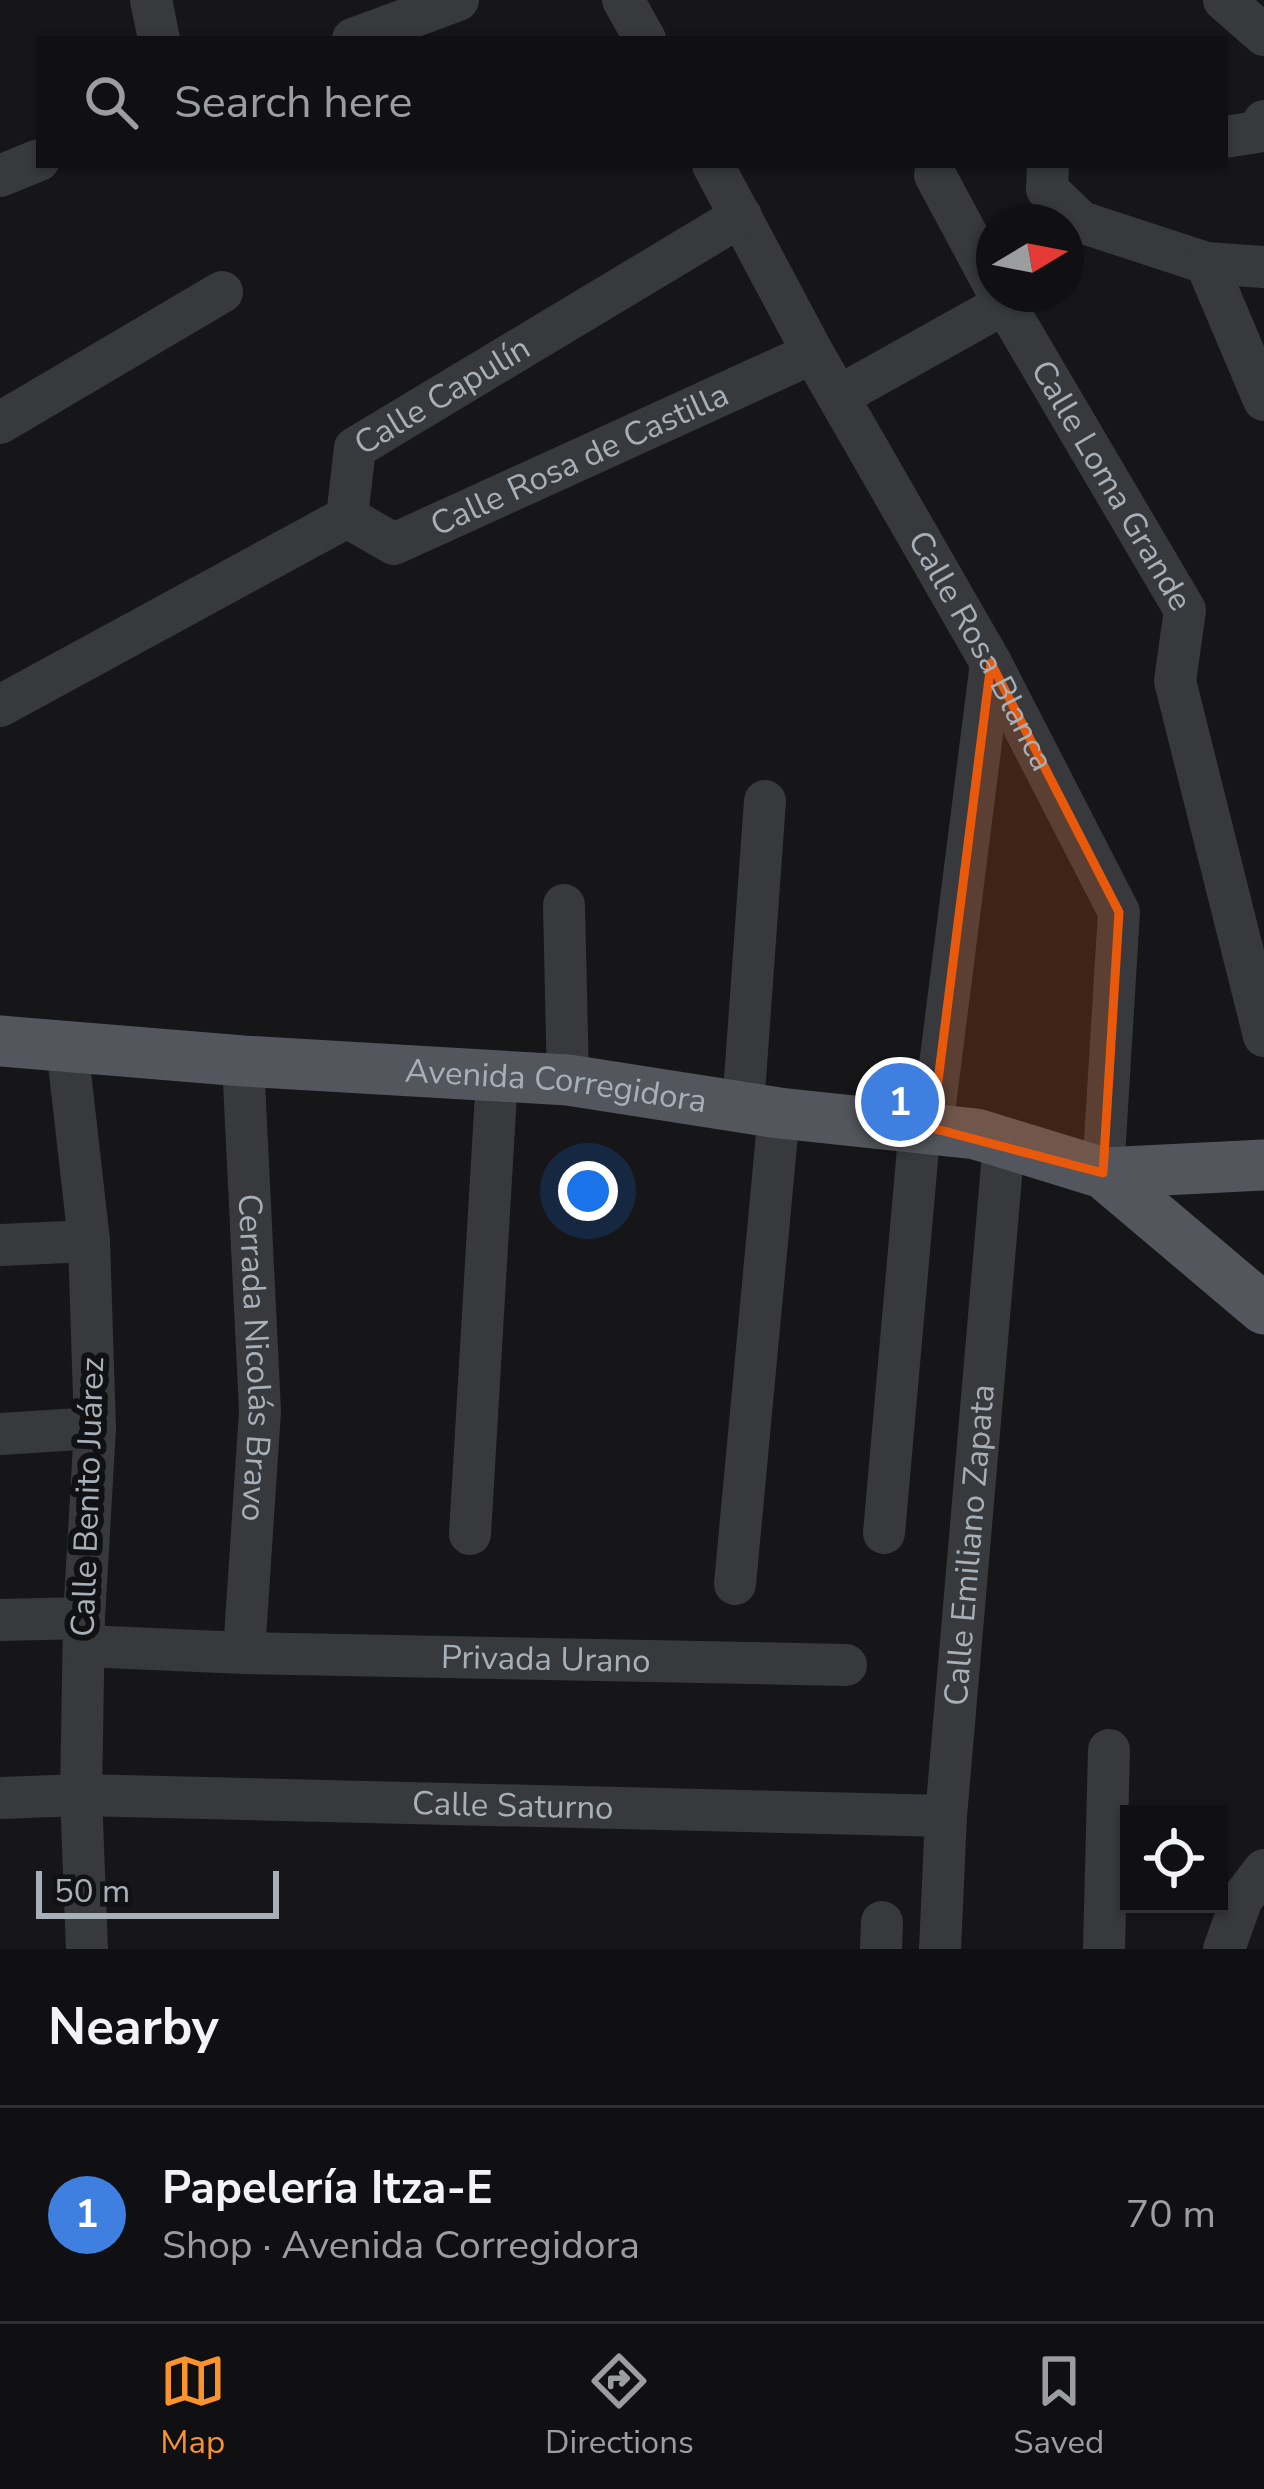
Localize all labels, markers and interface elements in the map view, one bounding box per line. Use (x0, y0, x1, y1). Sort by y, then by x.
search box (36, 36, 1228, 168)
icon: search (78, 69, 144, 135)
text: Search here (174, 72, 413, 133)
north arrow (976, 204, 1084, 312)
street label: Calle Capulín (346, 325, 538, 466)
street label: Calle Loma Grande (1020, 352, 1203, 619)
street label: Calle Rosa de Castilla (423, 372, 736, 547)
street label: Calle Rosa Blanca (897, 522, 1065, 779)
street label: Avenida Corregidora (404, 1048, 710, 1124)
pin: 1 (861, 1057, 939, 1147)
your location (558, 1161, 618, 1221)
street label: Cerrada Nicolás Bravo (227, 1193, 282, 1523)
street label: Calle Benito Juárez (61, 1356, 115, 1638)
street label: Calle Emiliano Zapata (933, 1382, 1006, 1708)
street label: Privada Urano (440, 1634, 651, 1684)
street label: Calle Saturno (412, 1781, 614, 1830)
map controls (1120, 1805, 1228, 1913)
button: locate (1120, 1805, 1228, 1913)
scale bar (36, 1865, 279, 1918)
text: 50 m (54, 1869, 130, 1914)
text: Nearby (48, 1992, 219, 2062)
text: Papelería Itza-E (162, 2158, 493, 2219)
text: 1 (75, 2188, 99, 2241)
text: 70 m (1126, 2188, 1216, 2241)
text: Shop · Avenida Corregidora (162, 2219, 640, 2272)
tab: Map (160, 2348, 226, 2465)
tab: Directions (545, 2348, 694, 2465)
tab: Saved (1013, 2348, 1104, 2465)

